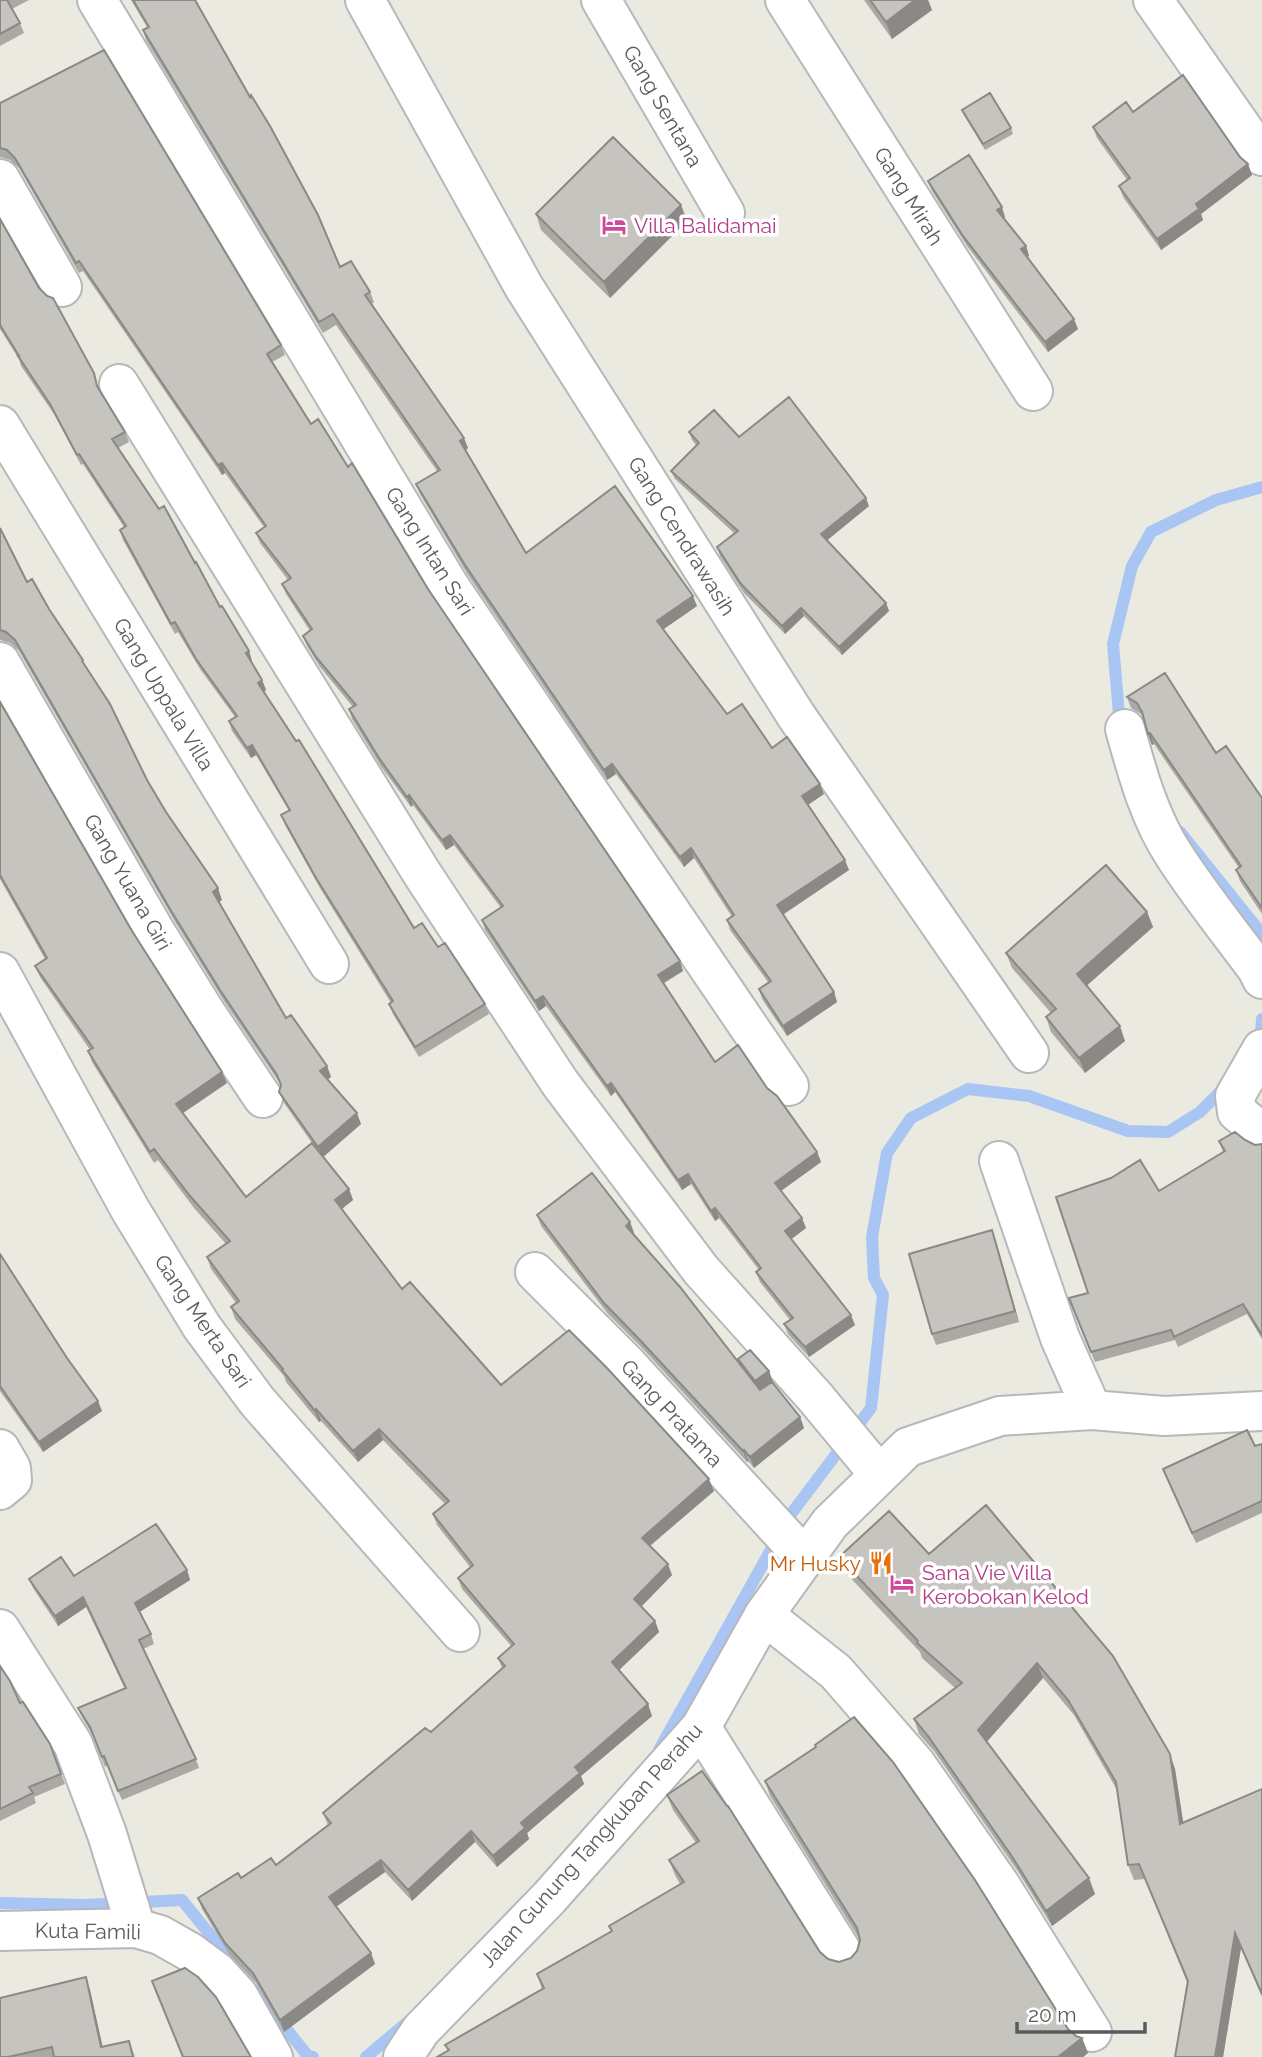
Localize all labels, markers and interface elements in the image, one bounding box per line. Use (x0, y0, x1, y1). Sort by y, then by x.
street label: Gang Sentana (618, 41, 708, 171)
street label: Gang Mirah (869, 142, 949, 250)
hotel icon: Villa Balidamai (600, 211, 628, 239)
place label: Villa Balidamai (634, 213, 777, 238)
street label: Gang Cendrawasih (623, 452, 741, 620)
street label: Gang Intan Sari (381, 482, 479, 620)
street label: Gang Uppala Villa (109, 613, 219, 775)
street label: Gang Yuana Giri (79, 809, 177, 955)
street label: Gang Merta Sari (149, 1250, 257, 1392)
street label: Gang Pratama (616, 1354, 728, 1472)
restaurant icon: Mr Husky (867, 1549, 895, 1577)
place label: Mr Husky (770, 1551, 861, 1576)
place label: Sana Vie Villa Kerobokan Kelod (922, 1560, 1089, 1609)
hotel icon: Sana Vie Villa Kerobokan Kelod (888, 1570, 916, 1598)
street label: Jalan Gunung Tangkuban Perahu (475, 1718, 707, 1972)
street label: Kuta Famili (35, 1918, 141, 1944)
scale bar (1017, 1990, 1145, 2034)
text: 20 m (1028, 2002, 1076, 2027)

